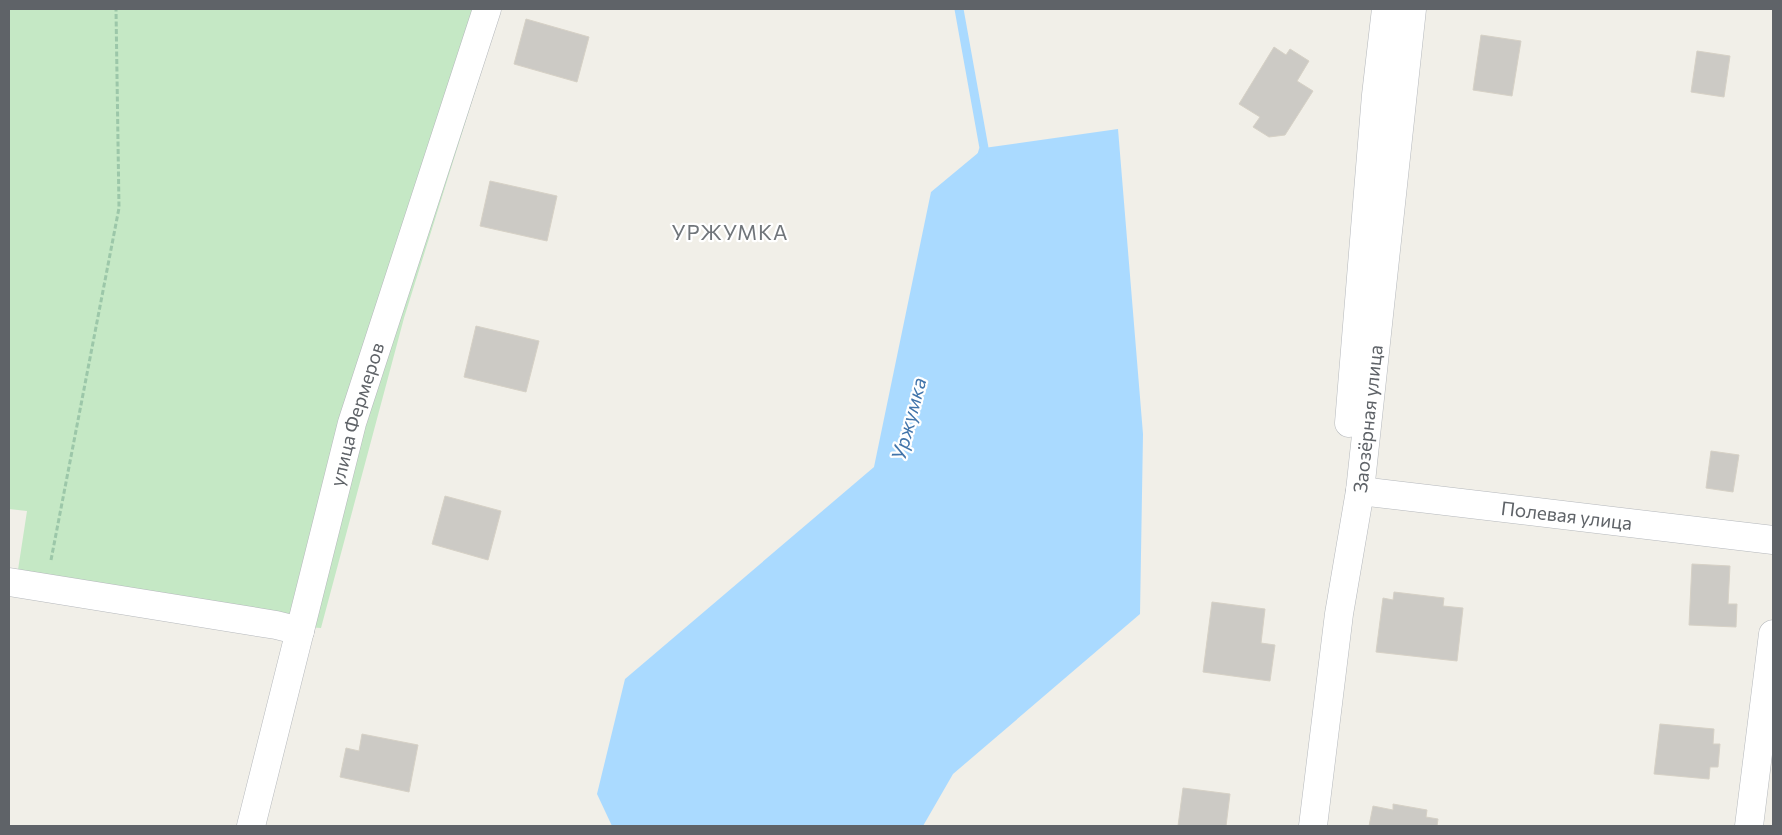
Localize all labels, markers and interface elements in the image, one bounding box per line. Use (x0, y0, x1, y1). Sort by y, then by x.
district label: УРЖУМКА (671, 219, 789, 244)
street label: улица Фермеров (325, 339, 389, 489)
street label: Заозёрная улица (1348, 344, 1387, 494)
water label: Уржумка (885, 375, 931, 463)
street label: Полевая улица (1500, 496, 1634, 534)

